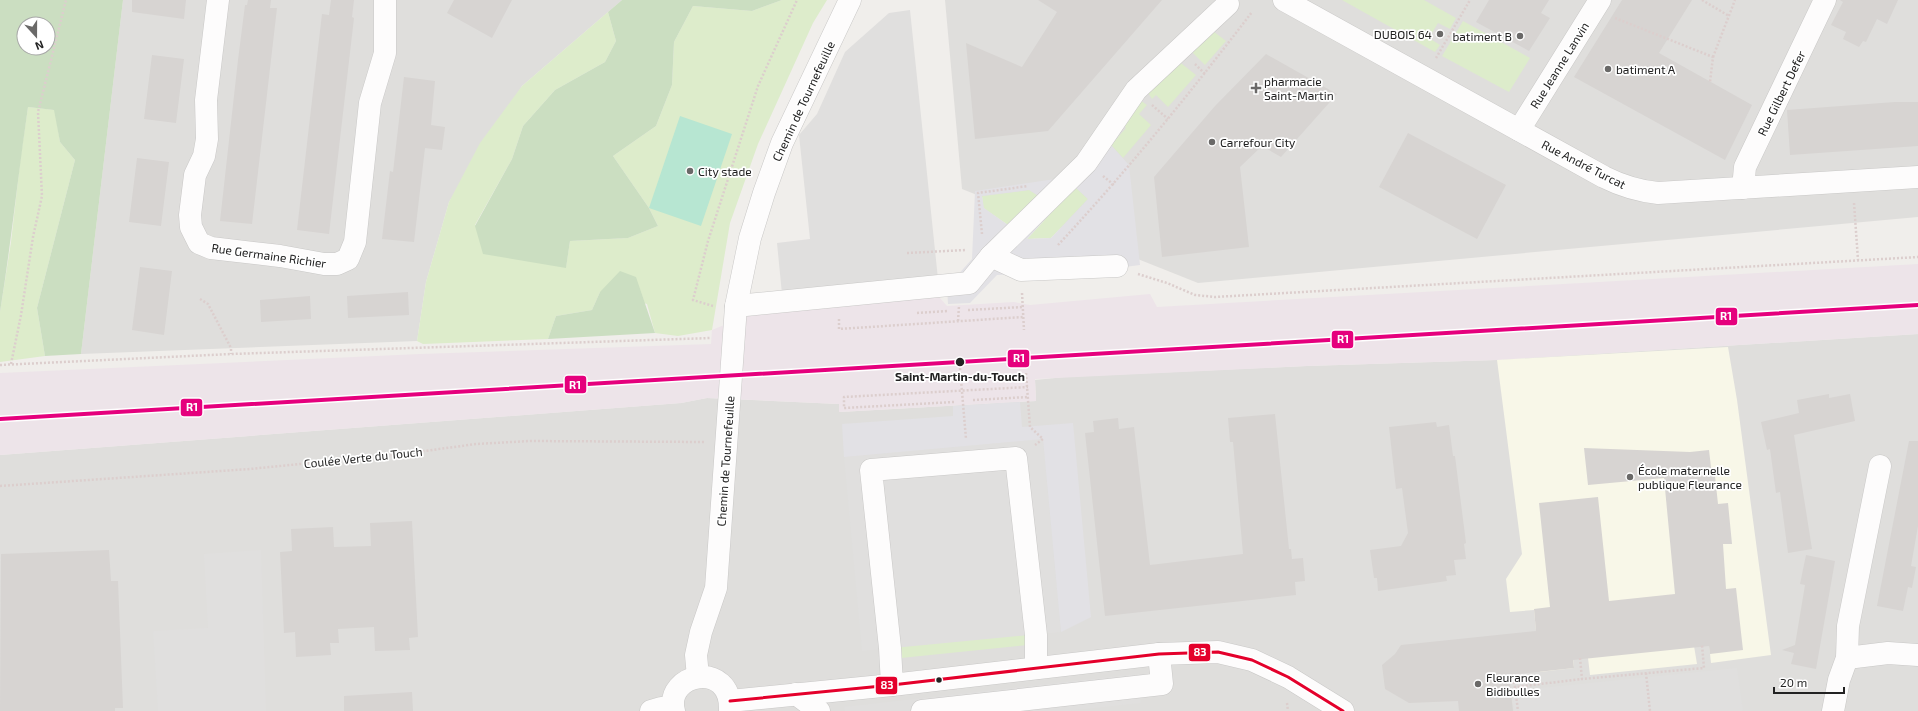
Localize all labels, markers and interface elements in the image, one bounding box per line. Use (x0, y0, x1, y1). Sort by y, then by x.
north arrow (16, 16, 56, 56)
street label: Rue Jeanne Lanvin (1527, 19, 1591, 111)
place label: DUBOIS 64 (1374, 27, 1432, 41)
marker: DUBOIS 64 (1435, 29, 1445, 39)
place label: batiment B (1452, 29, 1512, 43)
marker: batiment B (1515, 31, 1525, 41)
text: N (34, 38, 46, 53)
street label: Chemin de Tournefeuille (769, 39, 837, 163)
street label: Rue Gilbert Defer (1754, 48, 1808, 138)
place label: batiment A (1616, 62, 1676, 76)
marker: batiment A (1603, 64, 1613, 74)
place label: pharmacie Saint-Martin (1264, 74, 1334, 102)
marker: pharmacie Saint-Martin (1251, 83, 1261, 93)
place label: Carrefour City (1220, 135, 1296, 149)
marker: Carrefour City (1207, 137, 1217, 147)
street label: Rue André Turcat (1540, 137, 1629, 191)
place label: City stade (698, 164, 752, 178)
marker: City stade (685, 166, 695, 176)
street label: Rue Germaine Richier (211, 240, 327, 270)
line badge: R1 (1715, 307, 1738, 326)
text: R1 (1720, 309, 1732, 322)
line badge: R1 (1331, 330, 1354, 349)
text: R1 (1337, 332, 1349, 345)
line badge: R1 (1007, 349, 1030, 368)
text: R1 (1013, 351, 1025, 364)
marker: Saint-Martin-du-Touch (954, 356, 966, 368)
place label: Saint-Martin-du-Touch (895, 369, 1025, 383)
line badge: R1 (564, 375, 587, 394)
text: R1 (569, 378, 581, 391)
street label: Chemin de Tournefeuille (713, 395, 737, 527)
line badge: R1 (180, 398, 203, 417)
text: R1 (186, 400, 198, 413)
street label: Coulée Verte du Touch (303, 444, 423, 470)
place label: École maternelle publique Fleurance (1638, 463, 1742, 491)
marker: École maternelle publique Fleurance (1625, 472, 1635, 482)
line badge: 83 (1188, 643, 1211, 662)
text: 83 (1193, 645, 1207, 658)
scale bar (1774, 669, 1844, 695)
place label: Fleurance Bidibulles (1486, 670, 1540, 698)
unlabelled marker (934, 675, 944, 685)
text: 20 m (1780, 675, 1807, 689)
line badge: 83 (875, 676, 898, 695)
text: 83 (880, 678, 894, 691)
marker: Fleurance Bidibulles (1473, 679, 1483, 689)

